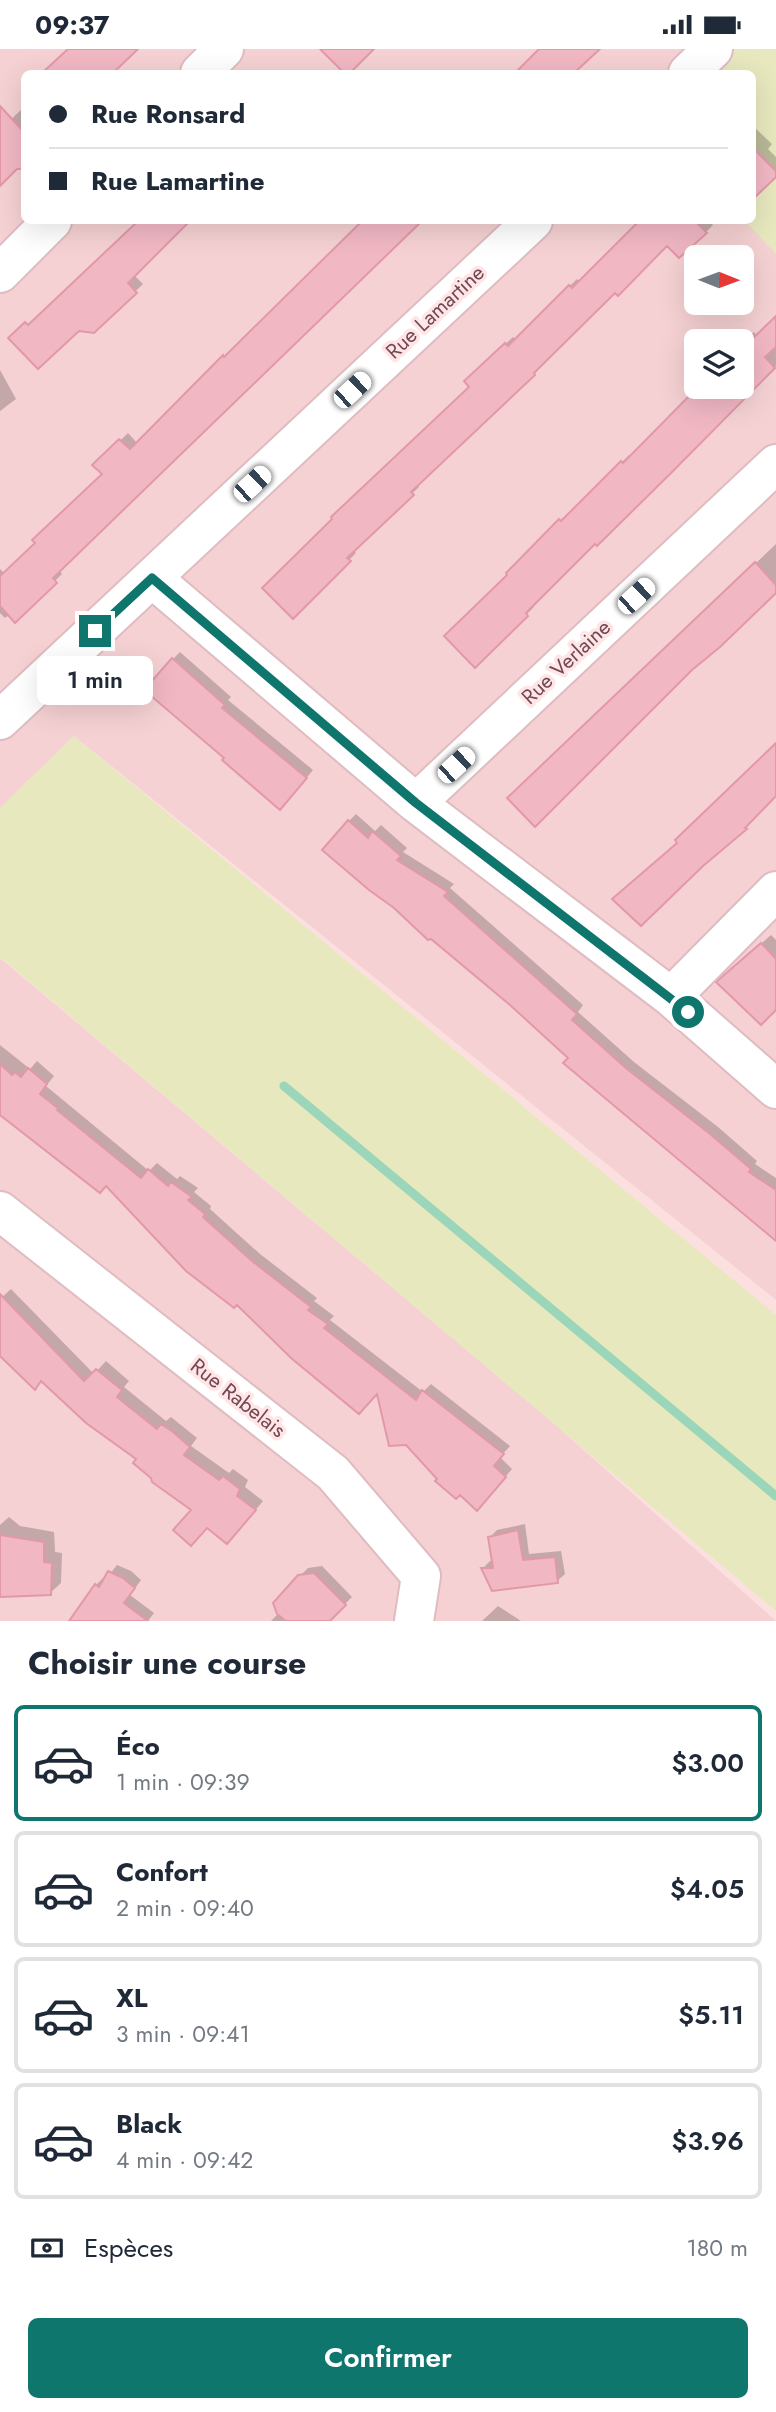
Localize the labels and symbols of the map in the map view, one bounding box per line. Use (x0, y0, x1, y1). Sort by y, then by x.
north arrow (684, 245, 754, 315)
street label: Rue Lamartine (379, 258, 491, 366)
car (330, 368, 375, 412)
car (230, 462, 275, 506)
car (614, 574, 659, 618)
street label: Rue Verlaine (515, 613, 617, 711)
route end (79, 615, 111, 647)
callout: 1 min (37, 655, 153, 705)
car (434, 743, 479, 787)
route start (672, 996, 704, 1028)
street label: Rue Rabelais (184, 1351, 292, 1445)

